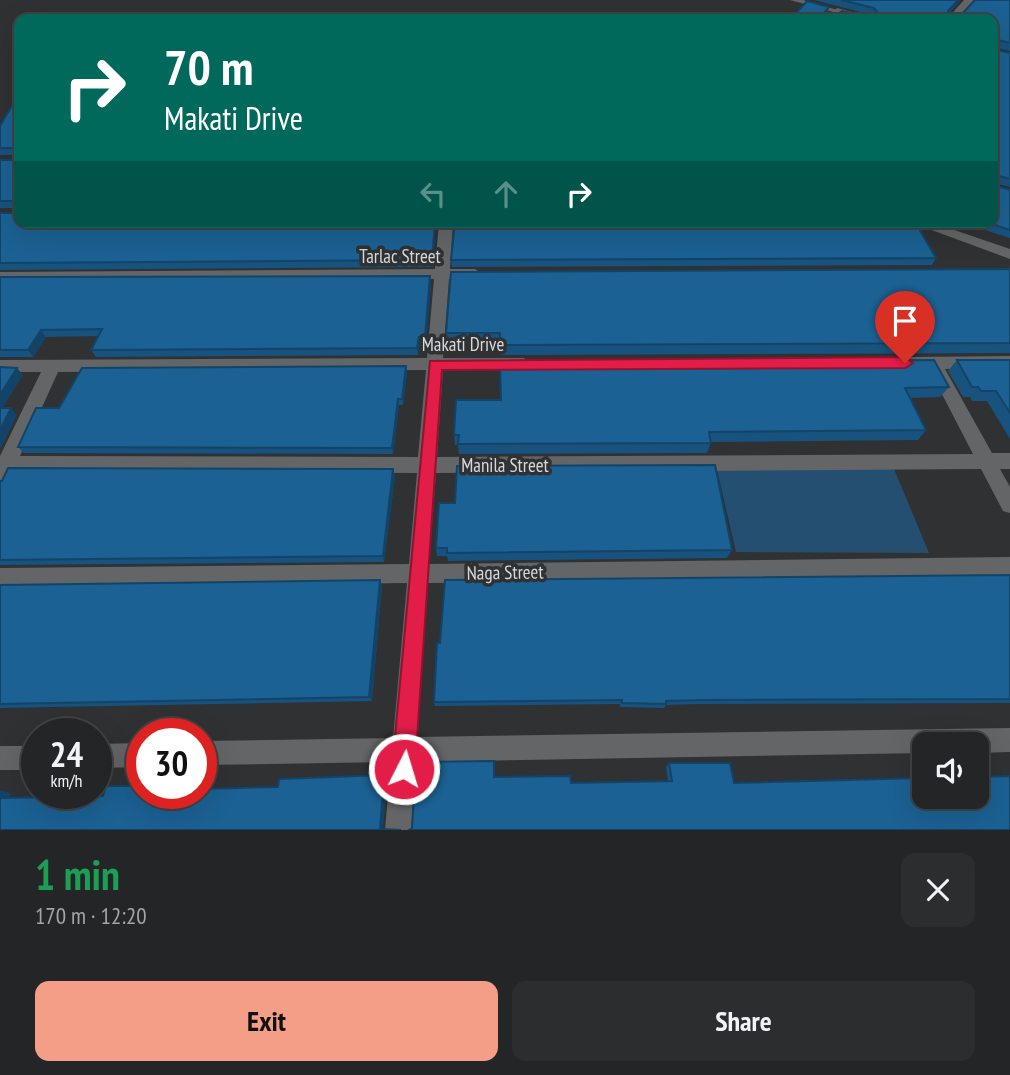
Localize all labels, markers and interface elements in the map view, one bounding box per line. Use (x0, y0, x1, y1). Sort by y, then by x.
text: 70 m (164, 35, 253, 99)
icon: right (49, 42, 140, 133)
text: Makati Drive (164, 97, 303, 139)
icon: left (414, 175, 452, 213)
icon: ahead (487, 175, 525, 213)
icon: right (560, 175, 598, 213)
street label: Tarlac Street (359, 244, 442, 268)
pin (875, 291, 935, 363)
icon: arrive (886, 302, 924, 340)
street label: Makati Drive (422, 332, 504, 356)
street label: Manila Street (461, 453, 550, 477)
street label: Naga Street (466, 559, 544, 585)
speed limit sign: 30 (126, 718, 217, 809)
text: 24 (50, 731, 83, 777)
position arrow (367, 732, 441, 806)
map controls (912, 732, 989, 809)
button: sound (912, 732, 989, 809)
text: km/h (51, 769, 82, 792)
text: 1 min (35, 847, 120, 902)
button: close (901, 853, 975, 927)
text: 170 m · 12:20 (35, 901, 147, 930)
button: Exit (35, 981, 498, 1061)
button: Share (512, 981, 975, 1061)

